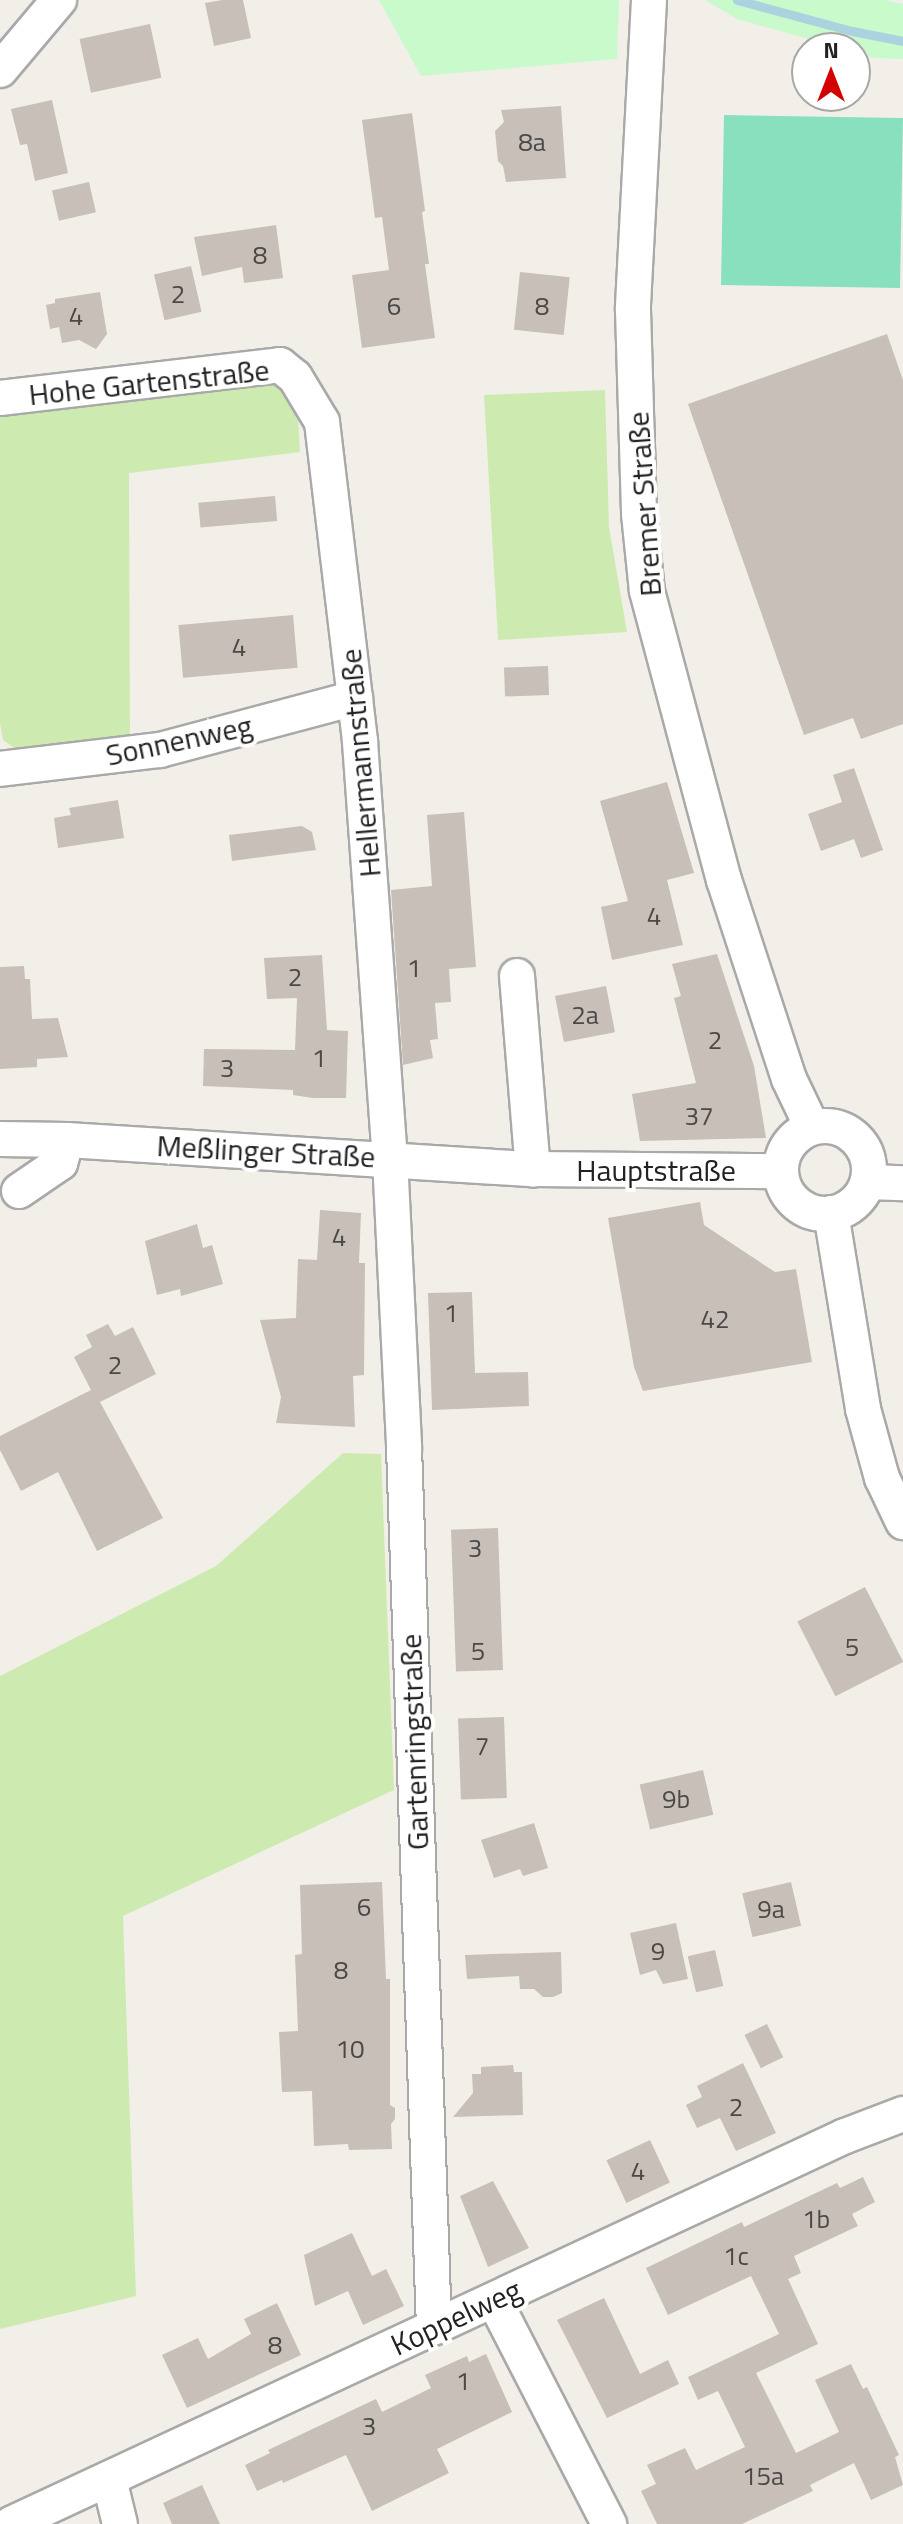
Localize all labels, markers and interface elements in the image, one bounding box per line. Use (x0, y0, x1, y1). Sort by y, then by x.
north arrow (791, 32, 871, 112)
text: N (823, 33, 839, 67)
house number: 8a (518, 126, 546, 158)
house number: 8 (253, 239, 267, 271)
house number: 2 (171, 278, 185, 310)
house number: 6 (387, 290, 401, 322)
house number: 8 (535, 290, 549, 322)
house number: 4 (69, 300, 83, 332)
street label: Hohe Gartenstraße (27, 351, 271, 413)
street label: Bremer Straße (620, 410, 668, 598)
house number: 4 (232, 631, 246, 663)
street label: Hellermannstraße (332, 647, 388, 879)
street label: Sonnenweg (103, 707, 255, 773)
house number: 4 (647, 900, 661, 932)
house number: 1 (407, 952, 421, 984)
house number: 2 (288, 961, 302, 993)
house number: 2a (571, 999, 599, 1031)
house number: 2 (708, 1024, 722, 1056)
house number: 1 (312, 1042, 326, 1074)
house number: 3 (220, 1052, 234, 1084)
house number: 37 (684, 1100, 714, 1132)
street label: Meßlinger Straße (156, 1127, 376, 1175)
street label: Hauptstraße (576, 1152, 736, 1188)
house number: 4 (332, 1221, 346, 1253)
house number: 1 (444, 1297, 458, 1329)
house number: 42 (700, 1303, 730, 1335)
house number: 2 (108, 1349, 122, 1381)
house number: 3 (468, 1532, 482, 1564)
house number: 5 (845, 1631, 859, 1663)
street label: Gartenringstraße (392, 1633, 436, 1851)
house number: 5 (471, 1635, 485, 1667)
house number: 7 (475, 1730, 489, 1762)
house number: 9b (662, 1783, 690, 1815)
house number: 6 (357, 1891, 371, 1923)
house number: 9a (757, 1893, 785, 1925)
house number: 9 (651, 1935, 665, 1967)
house number: 8 (334, 1954, 348, 1986)
house number: 10 (335, 2033, 365, 2065)
house number: 2 (729, 2091, 743, 2123)
house number: 4 (631, 2155, 645, 2187)
house number: 1b (802, 2203, 830, 2235)
house number: 1c (723, 2240, 749, 2272)
street label: Koppelweg (385, 2271, 527, 2363)
house number: 8 (268, 2329, 282, 2361)
house number: 1 (456, 2365, 470, 2397)
house number: 3 (362, 2410, 376, 2442)
house number: 15a (742, 2460, 784, 2492)

